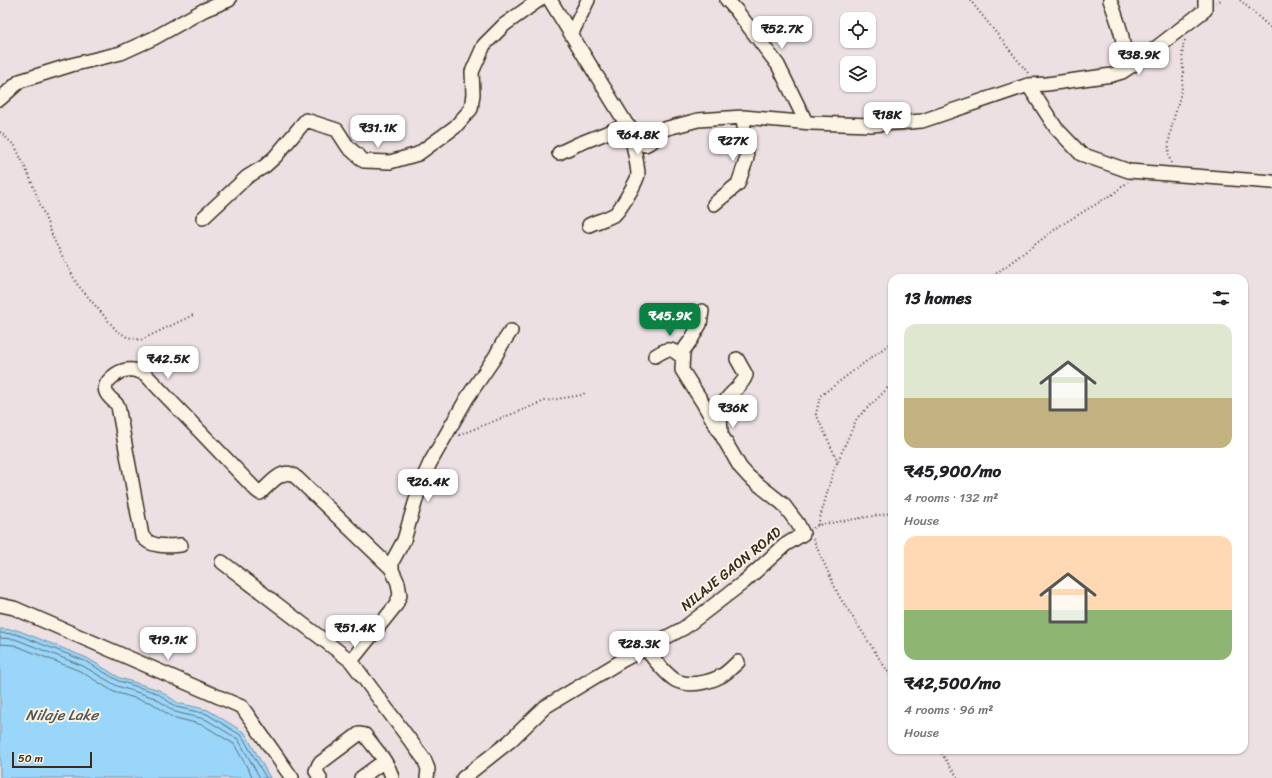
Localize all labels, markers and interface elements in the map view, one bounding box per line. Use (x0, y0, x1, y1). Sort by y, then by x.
map controls (840, 12, 876, 92)
button: locate (840, 12, 876, 48)
pin: ₹52.7K (749, 16, 815, 50)
text: ₹52.7K (761, 17, 803, 40)
pin: ₹38.9K (1106, 42, 1172, 76)
text: ₹38.9K (1118, 43, 1160, 66)
button: layers (840, 56, 876, 92)
pin: ₹18K (863, 102, 911, 136)
text: ₹18K (873, 103, 901, 126)
pin: ₹31.1K (345, 115, 411, 149)
text: ₹31.1K (359, 116, 397, 139)
pin: ₹64.8K (605, 122, 671, 156)
text: ₹64.8K (617, 123, 659, 146)
pin: ₹27K (709, 128, 757, 162)
text: ₹27K (718, 129, 748, 152)
text: 13 homes (904, 283, 971, 313)
icon: filters (1210, 287, 1232, 309)
pin: ₹45.9K (637, 303, 703, 337)
text: ₹45.9K (648, 304, 692, 327)
pin: ₹42.5K (135, 346, 201, 380)
text: ₹42.5K (147, 347, 189, 370)
icon: home (1032, 350, 1104, 422)
pin: ₹36K (709, 395, 757, 429)
text: ₹36K (718, 396, 748, 419)
text: ₹45,900/mo (904, 456, 1001, 486)
pin: ₹26.4K (395, 469, 461, 503)
text: ₹26.4K (407, 470, 449, 493)
text: 4 rooms · 132 m² (904, 486, 998, 509)
text: House (904, 509, 939, 532)
street label: NILAJE GAON ROAD (675, 520, 788, 618)
icon: home (1032, 562, 1104, 634)
pin: ₹51.4K (322, 615, 388, 649)
text: ₹51.4K (335, 616, 375, 639)
pin: ₹19.1K (135, 627, 201, 661)
text: ₹19.1K (149, 628, 187, 651)
pin: ₹28.3K (606, 631, 672, 665)
text: ₹28.3K (618, 632, 660, 655)
text: ₹42,500/mo (904, 668, 1001, 698)
text: 4 rooms · 96 m² (904, 698, 993, 721)
water label: Nilaje Lake (26, 702, 100, 728)
text: House (904, 721, 939, 744)
text: 50 m (18, 749, 43, 768)
scale bar (12, 750, 92, 769)

